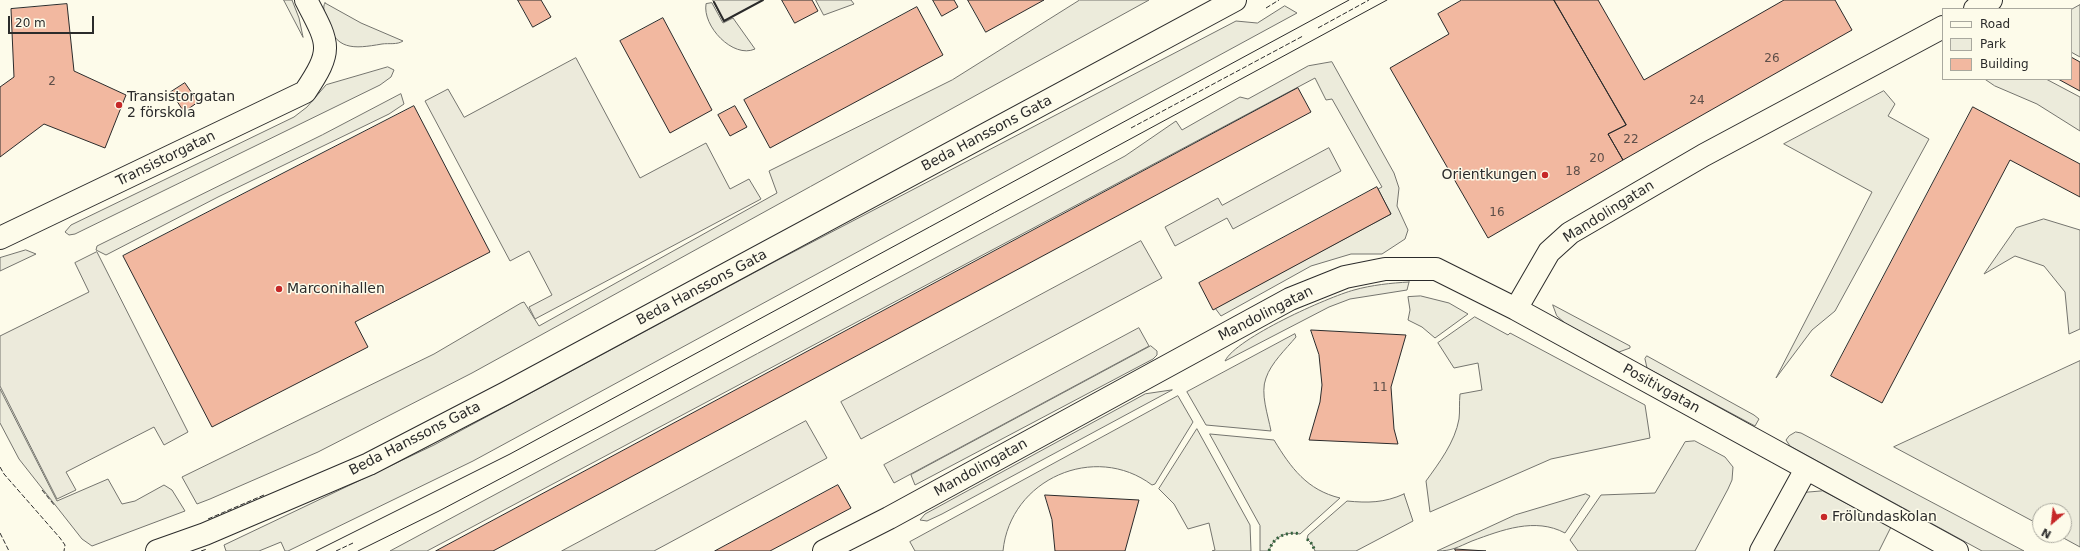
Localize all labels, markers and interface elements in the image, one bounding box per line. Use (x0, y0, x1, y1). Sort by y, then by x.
scale bar (10, 8, 96, 34)
legend (1942, 8, 2072, 80)
text: 20 m (15, 16, 46, 30)
text: Road (1980, 17, 2010, 31)
text: Park (1980, 37, 2006, 51)
house number: 26 (1764, 52, 1780, 66)
text: Building (1980, 57, 2029, 71)
house number: 2 (48, 75, 56, 89)
place label: Transistorgatan 2 förskola (127, 89, 235, 122)
street label: Beda Hanssons Gata (919, 92, 1055, 176)
house number: 24 (1689, 94, 1705, 108)
marker: Transistorgatan 2 förskola (114, 100, 124, 110)
street label: Transistorgatan (114, 128, 218, 190)
house number: 22 (1623, 133, 1639, 147)
house number: 20 (1589, 152, 1605, 166)
house number: 18 (1565, 165, 1581, 179)
place label: Orientkungen (1442, 167, 1537, 183)
marker: Orientkungen (1540, 170, 1550, 180)
street label: Mandolingatan (1560, 177, 1658, 247)
house number: 16 (1489, 206, 1505, 220)
street label: Beda Hanssons Gata (634, 246, 770, 330)
place label: Marconihallen (287, 281, 385, 297)
street label: Mandolingatan (1216, 283, 1316, 345)
marker: Marconihallen (274, 284, 284, 294)
street label: Positivgatan (1619, 361, 1703, 417)
house number: 11 (1372, 381, 1388, 395)
street label: Beda Hanssons Gata (346, 399, 484, 479)
street label: Mandolingatan (931, 435, 1031, 501)
north arrow (2032, 503, 2072, 543)
place label: Frölundaskolan (1832, 509, 1937, 525)
marker: Frölundaskolan (1819, 512, 1829, 522)
text: N (2039, 525, 2054, 541)

